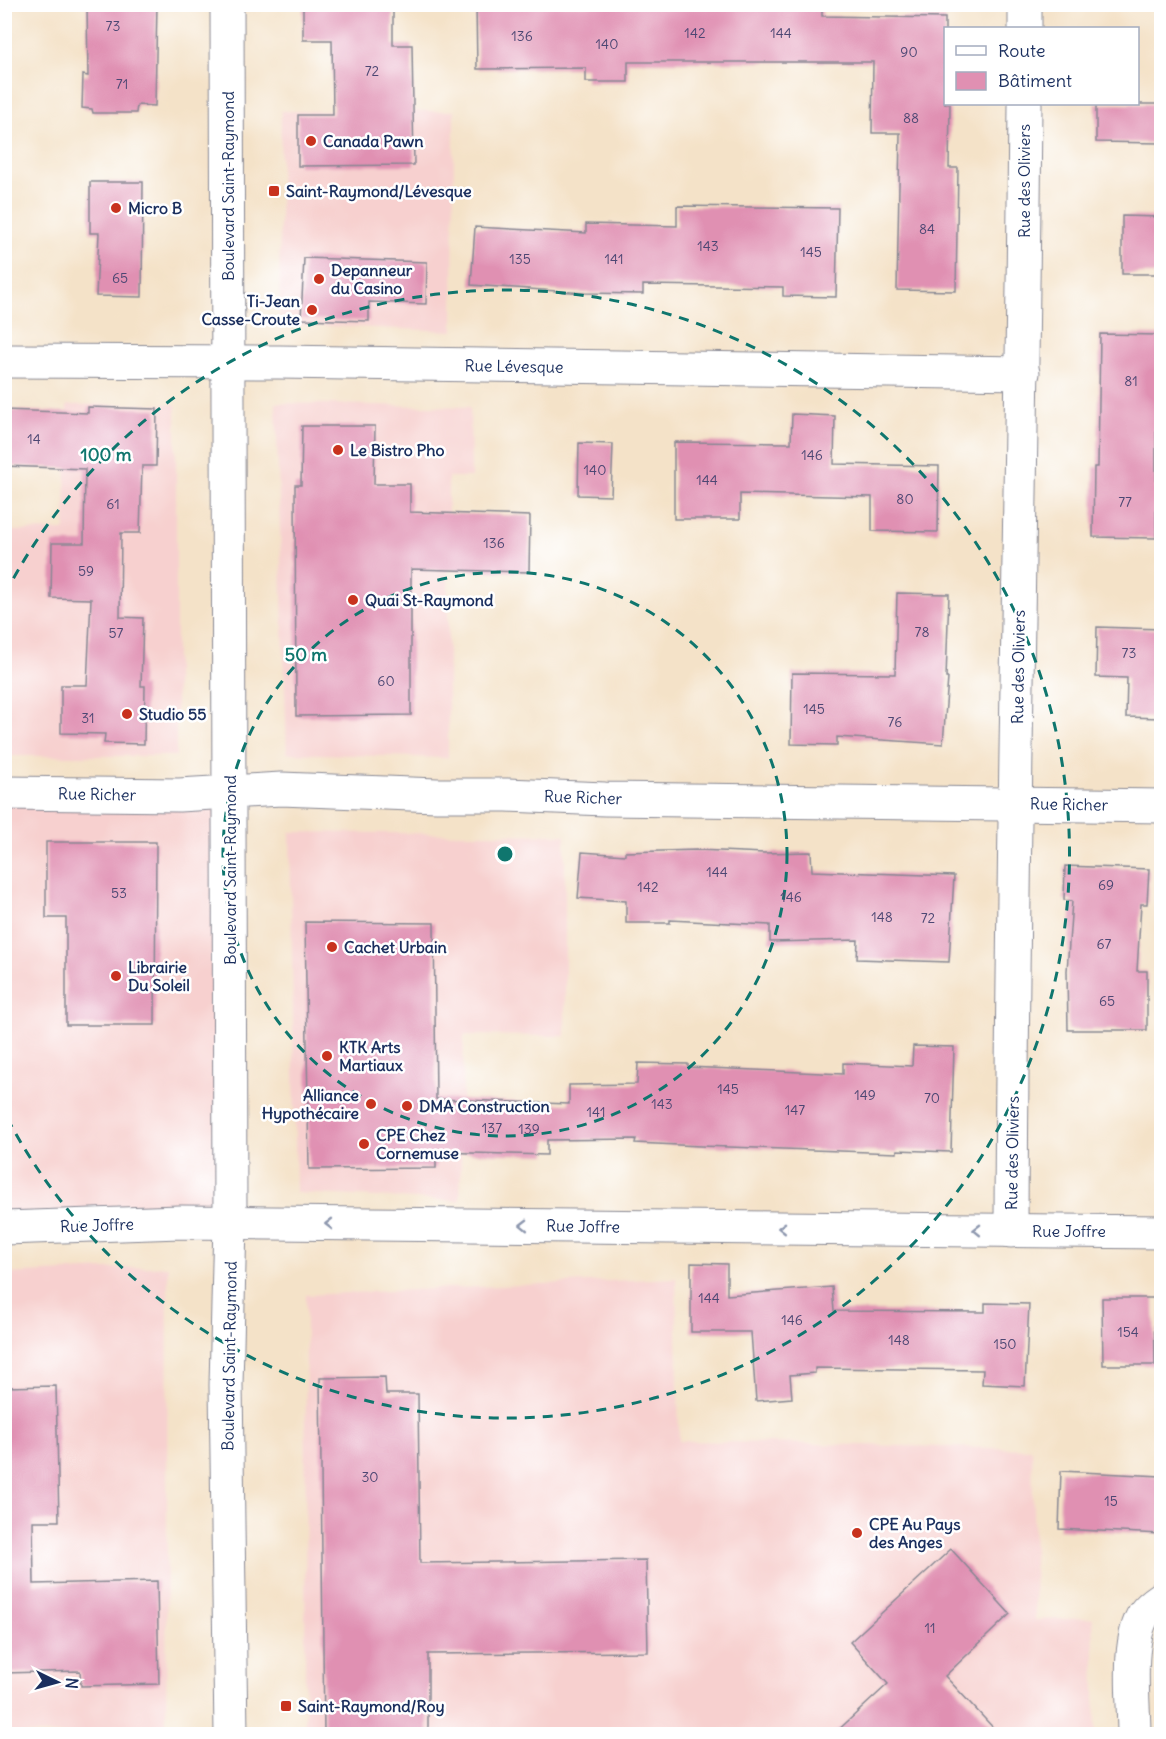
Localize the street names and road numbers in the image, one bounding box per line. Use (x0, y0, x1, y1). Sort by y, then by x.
street label: Boulevard Saint-Raymond (218, 91, 238, 281)
street label: Rue des Oliviers (1014, 124, 1034, 238)
street label: Rue Lévesque (464, 355, 564, 377)
street label: Rue des Oliviers (1007, 610, 1029, 724)
street label: Boulevard Saint-Raymond (220, 775, 240, 965)
street label: Rue Richer (58, 783, 137, 805)
street label: Rue Richer (544, 786, 623, 808)
street label: Rue Richer (1030, 793, 1109, 815)
street label: Rue des Oliviers (1001, 1096, 1023, 1210)
street label: Rue Joffre (60, 1214, 134, 1236)
street label: Rue Joffre (546, 1215, 620, 1237)
street label: Rue Joffre (1032, 1221, 1106, 1241)
street label: Boulevard Saint-Raymond (217, 1261, 241, 1451)

